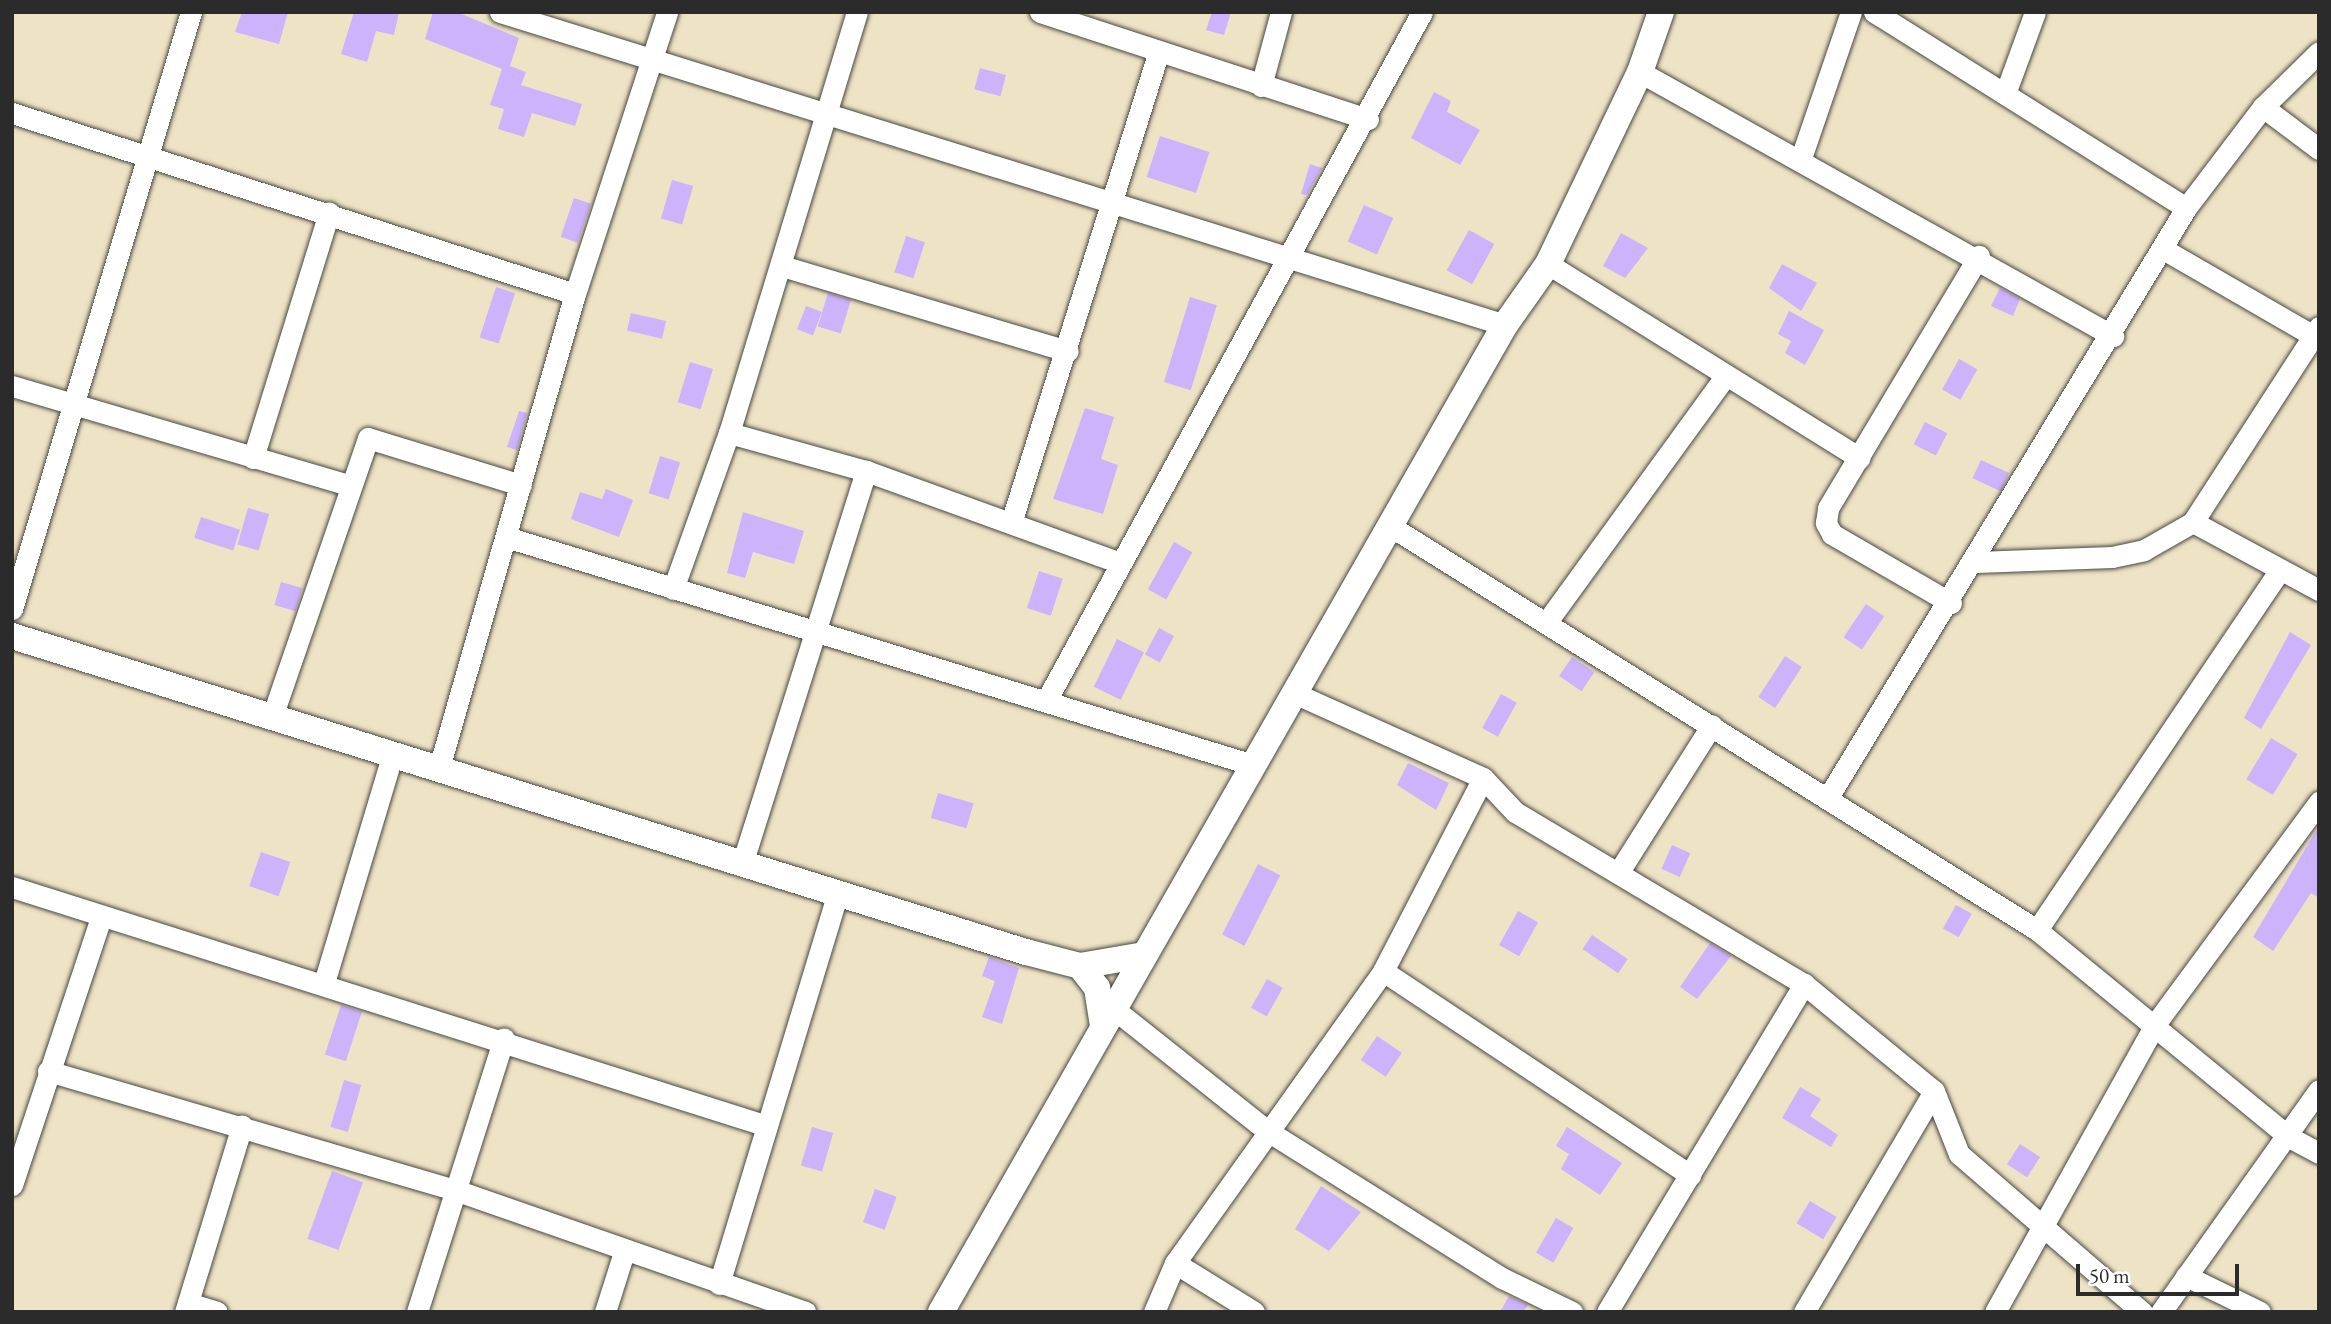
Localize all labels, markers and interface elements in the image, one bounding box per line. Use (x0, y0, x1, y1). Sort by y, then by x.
scale bar (2079, 1250, 2242, 1294)
text: 50 m (2089, 1262, 2130, 1289)

